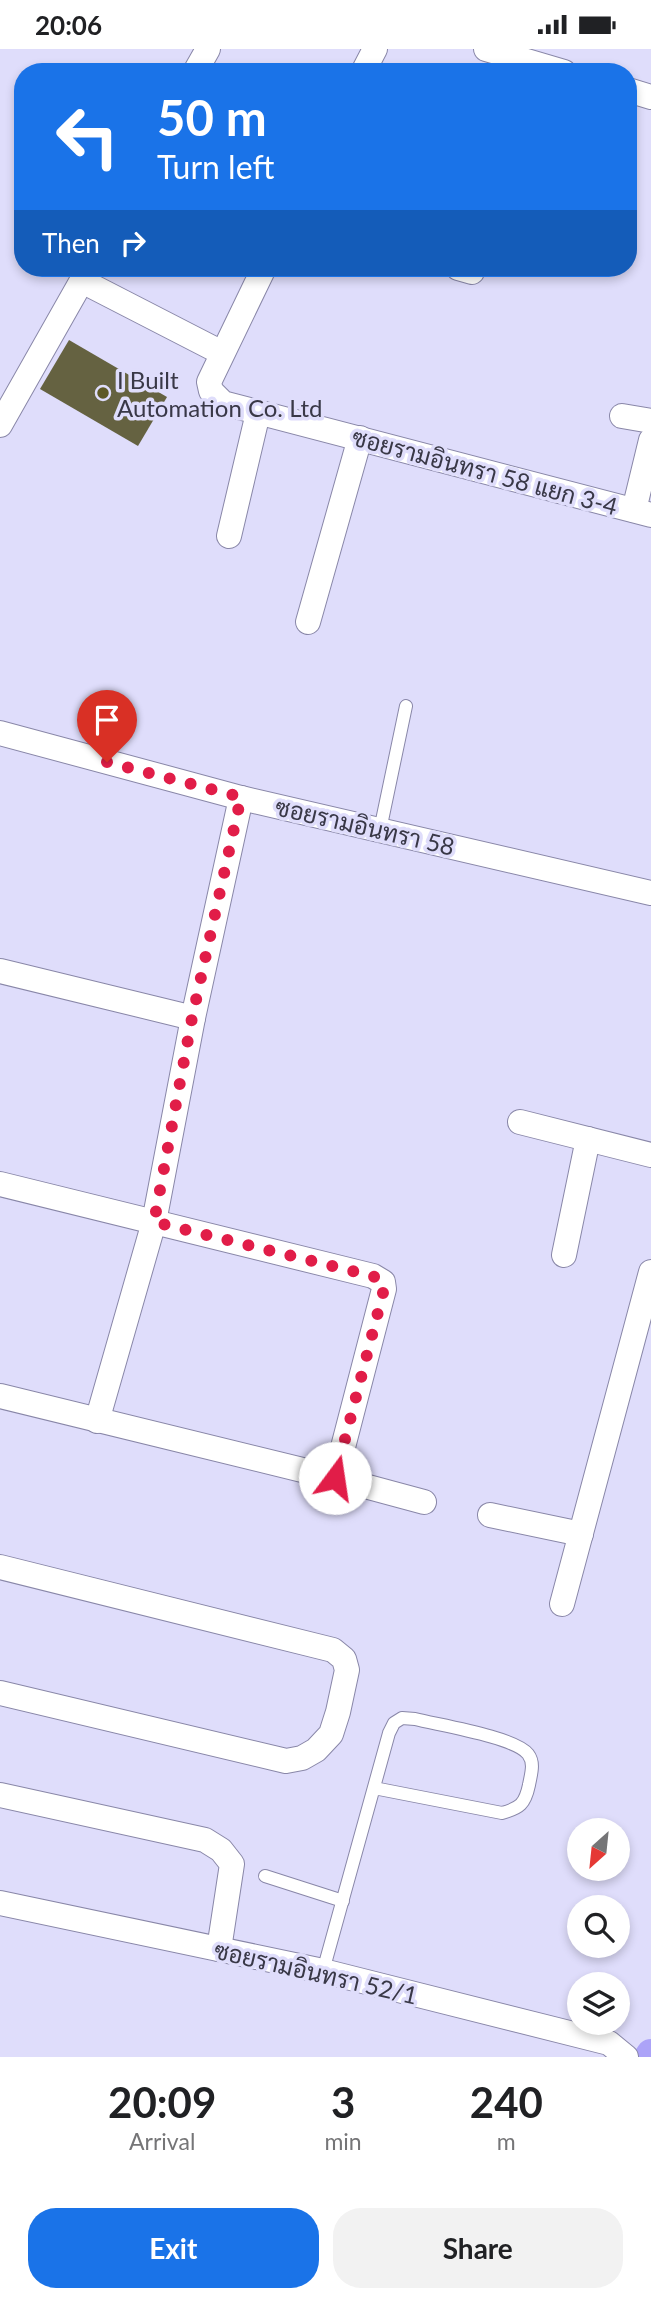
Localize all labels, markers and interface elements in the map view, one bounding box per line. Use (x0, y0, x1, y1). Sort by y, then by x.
text: 20:06 (35, 9, 102, 41)
text: 50 m (157, 88, 267, 146)
icon: left (42, 91, 133, 182)
text: Turn left (157, 147, 274, 186)
icon: right (114, 224, 152, 262)
text: Then (42, 227, 100, 259)
place label: I Built Automation Co. Ltd (117, 365, 322, 422)
marker: I Built Automation Co. Ltd (95, 385, 111, 401)
street label: ซอยรามอินทรา 58 แยก 3-4 (349, 422, 621, 520)
pin (77, 690, 137, 762)
icon: arrive (88, 701, 126, 739)
street label: ซอยรามอินทรา 58 (273, 791, 457, 861)
position arrow (298, 1441, 372, 1515)
north arrow (567, 1818, 630, 1881)
map controls (567, 1818, 630, 2035)
button: search (567, 1895, 630, 1958)
street label: ซอยรามอินทรา 52/1 (212, 1935, 420, 2009)
button: layers (567, 1972, 630, 2035)
text: 20:09 (108, 2077, 216, 2127)
text: 3 (331, 2077, 355, 2127)
text: 240 (470, 2077, 543, 2127)
text: Arrival (129, 2127, 195, 2155)
text: min (324, 2127, 362, 2155)
text: m (497, 2127, 516, 2155)
button: Exit (28, 2208, 319, 2288)
button: Share (333, 2208, 623, 2288)

